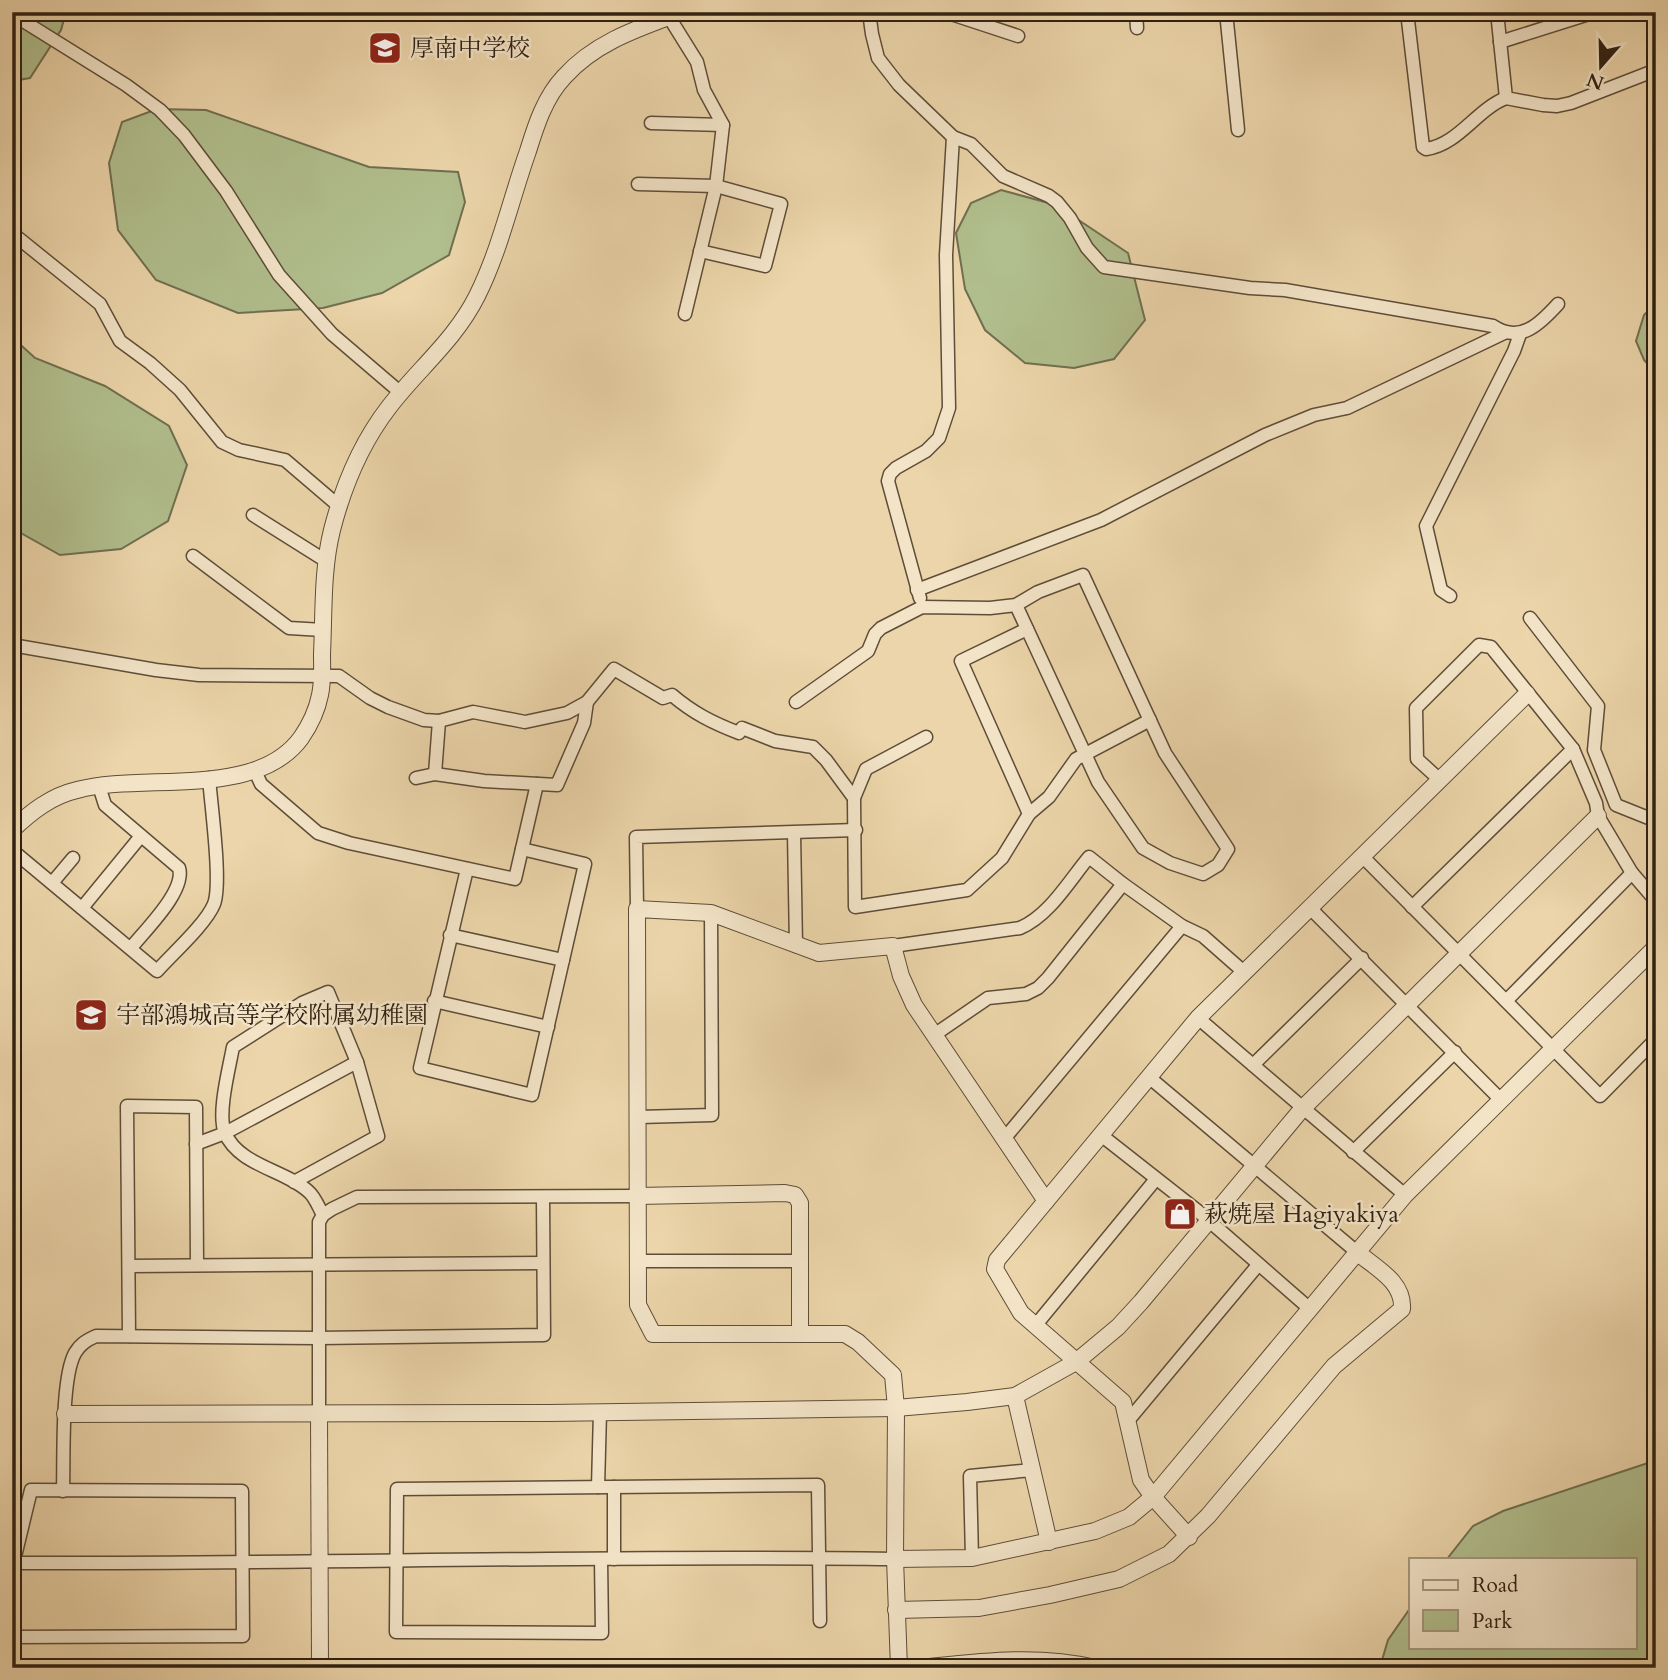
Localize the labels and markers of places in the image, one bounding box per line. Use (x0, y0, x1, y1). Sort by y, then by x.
school or university icon: 厚南中学校 (366, 29, 404, 67)
place label: 厚南中学校 (410, 32, 530, 65)
school or university icon: 宇部鴻城高等学校附属幼稚園 (72, 996, 110, 1034)
place label: 宇部鴻城高等学校附属幼稚園 (116, 999, 428, 1032)
shop icon: 萩焼屋 Hagiyakiya (1161, 1195, 1199, 1233)
place label: 萩焼屋 Hagiyakiya (1204, 1198, 1399, 1231)

